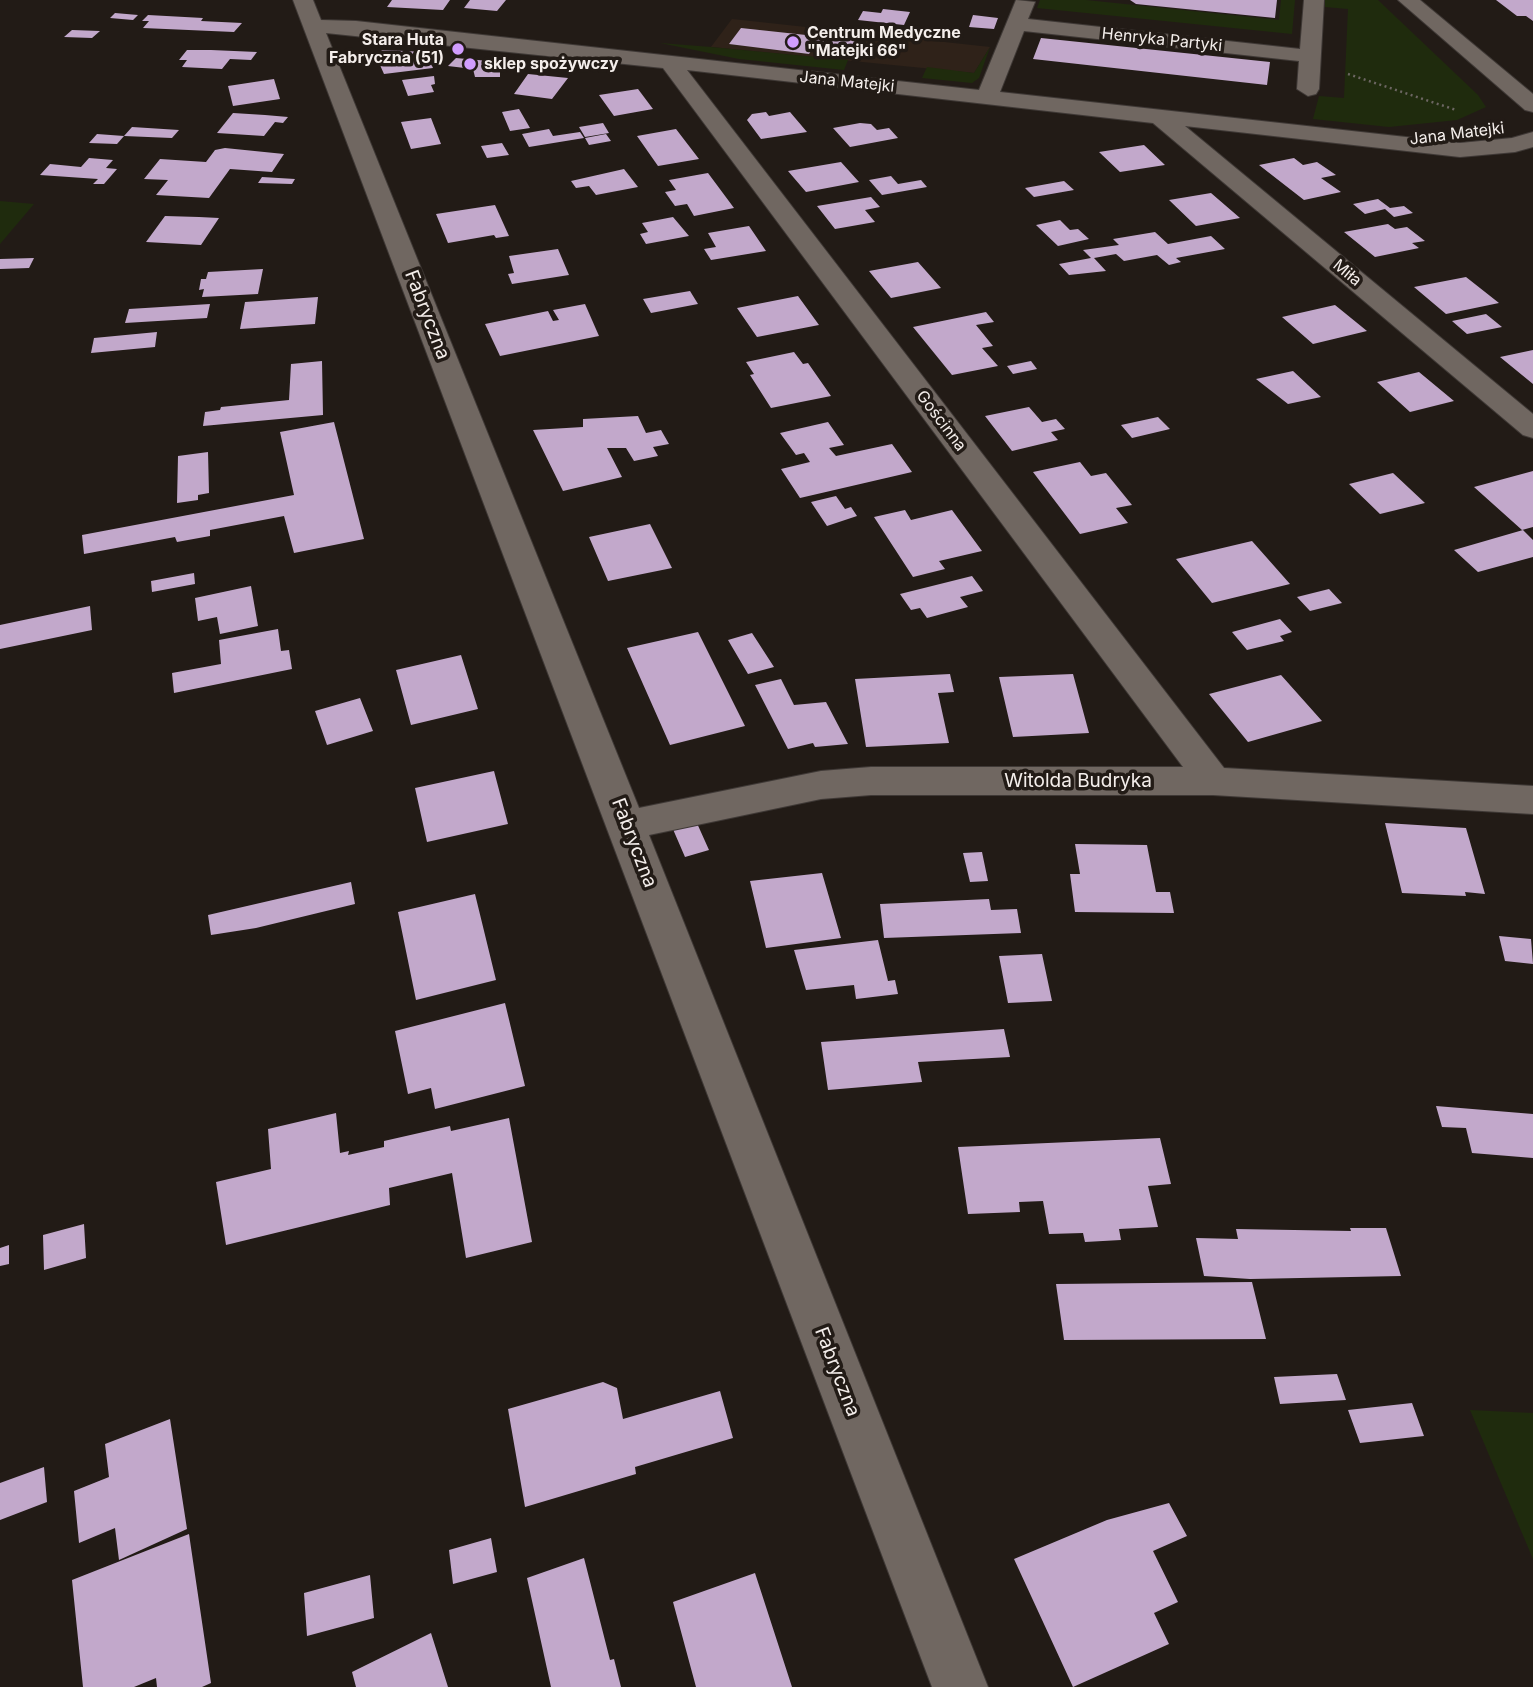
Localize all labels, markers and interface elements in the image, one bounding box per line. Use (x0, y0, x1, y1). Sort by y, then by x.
place label: Centrum Medyczne "Matejki 66" (807, 23, 961, 61)
street label: Henryka Partyki (1101, 24, 1223, 56)
place label: Stara Huta Fabryczna (51) (329, 30, 444, 68)
marker: Centrum Medyczne "Matejki 66" (785, 34, 801, 50)
marker: Stara Huta Fabryczna (51) (450, 41, 466, 57)
place label: sklep spożywczy (484, 54, 619, 74)
marker: sklep spożywczy (462, 56, 478, 72)
street label: Jana Matejki (799, 67, 895, 97)
street label: Jana Matejki (1408, 119, 1506, 149)
street label: Miła (1329, 256, 1365, 290)
street label: Fabryczna (400, 267, 454, 363)
street label: Gościnna (912, 387, 970, 455)
street label: Witolda Budryka (1004, 770, 1152, 792)
street label: Fabryczna (607, 795, 661, 891)
street label: Fabryczna (810, 1324, 864, 1420)

